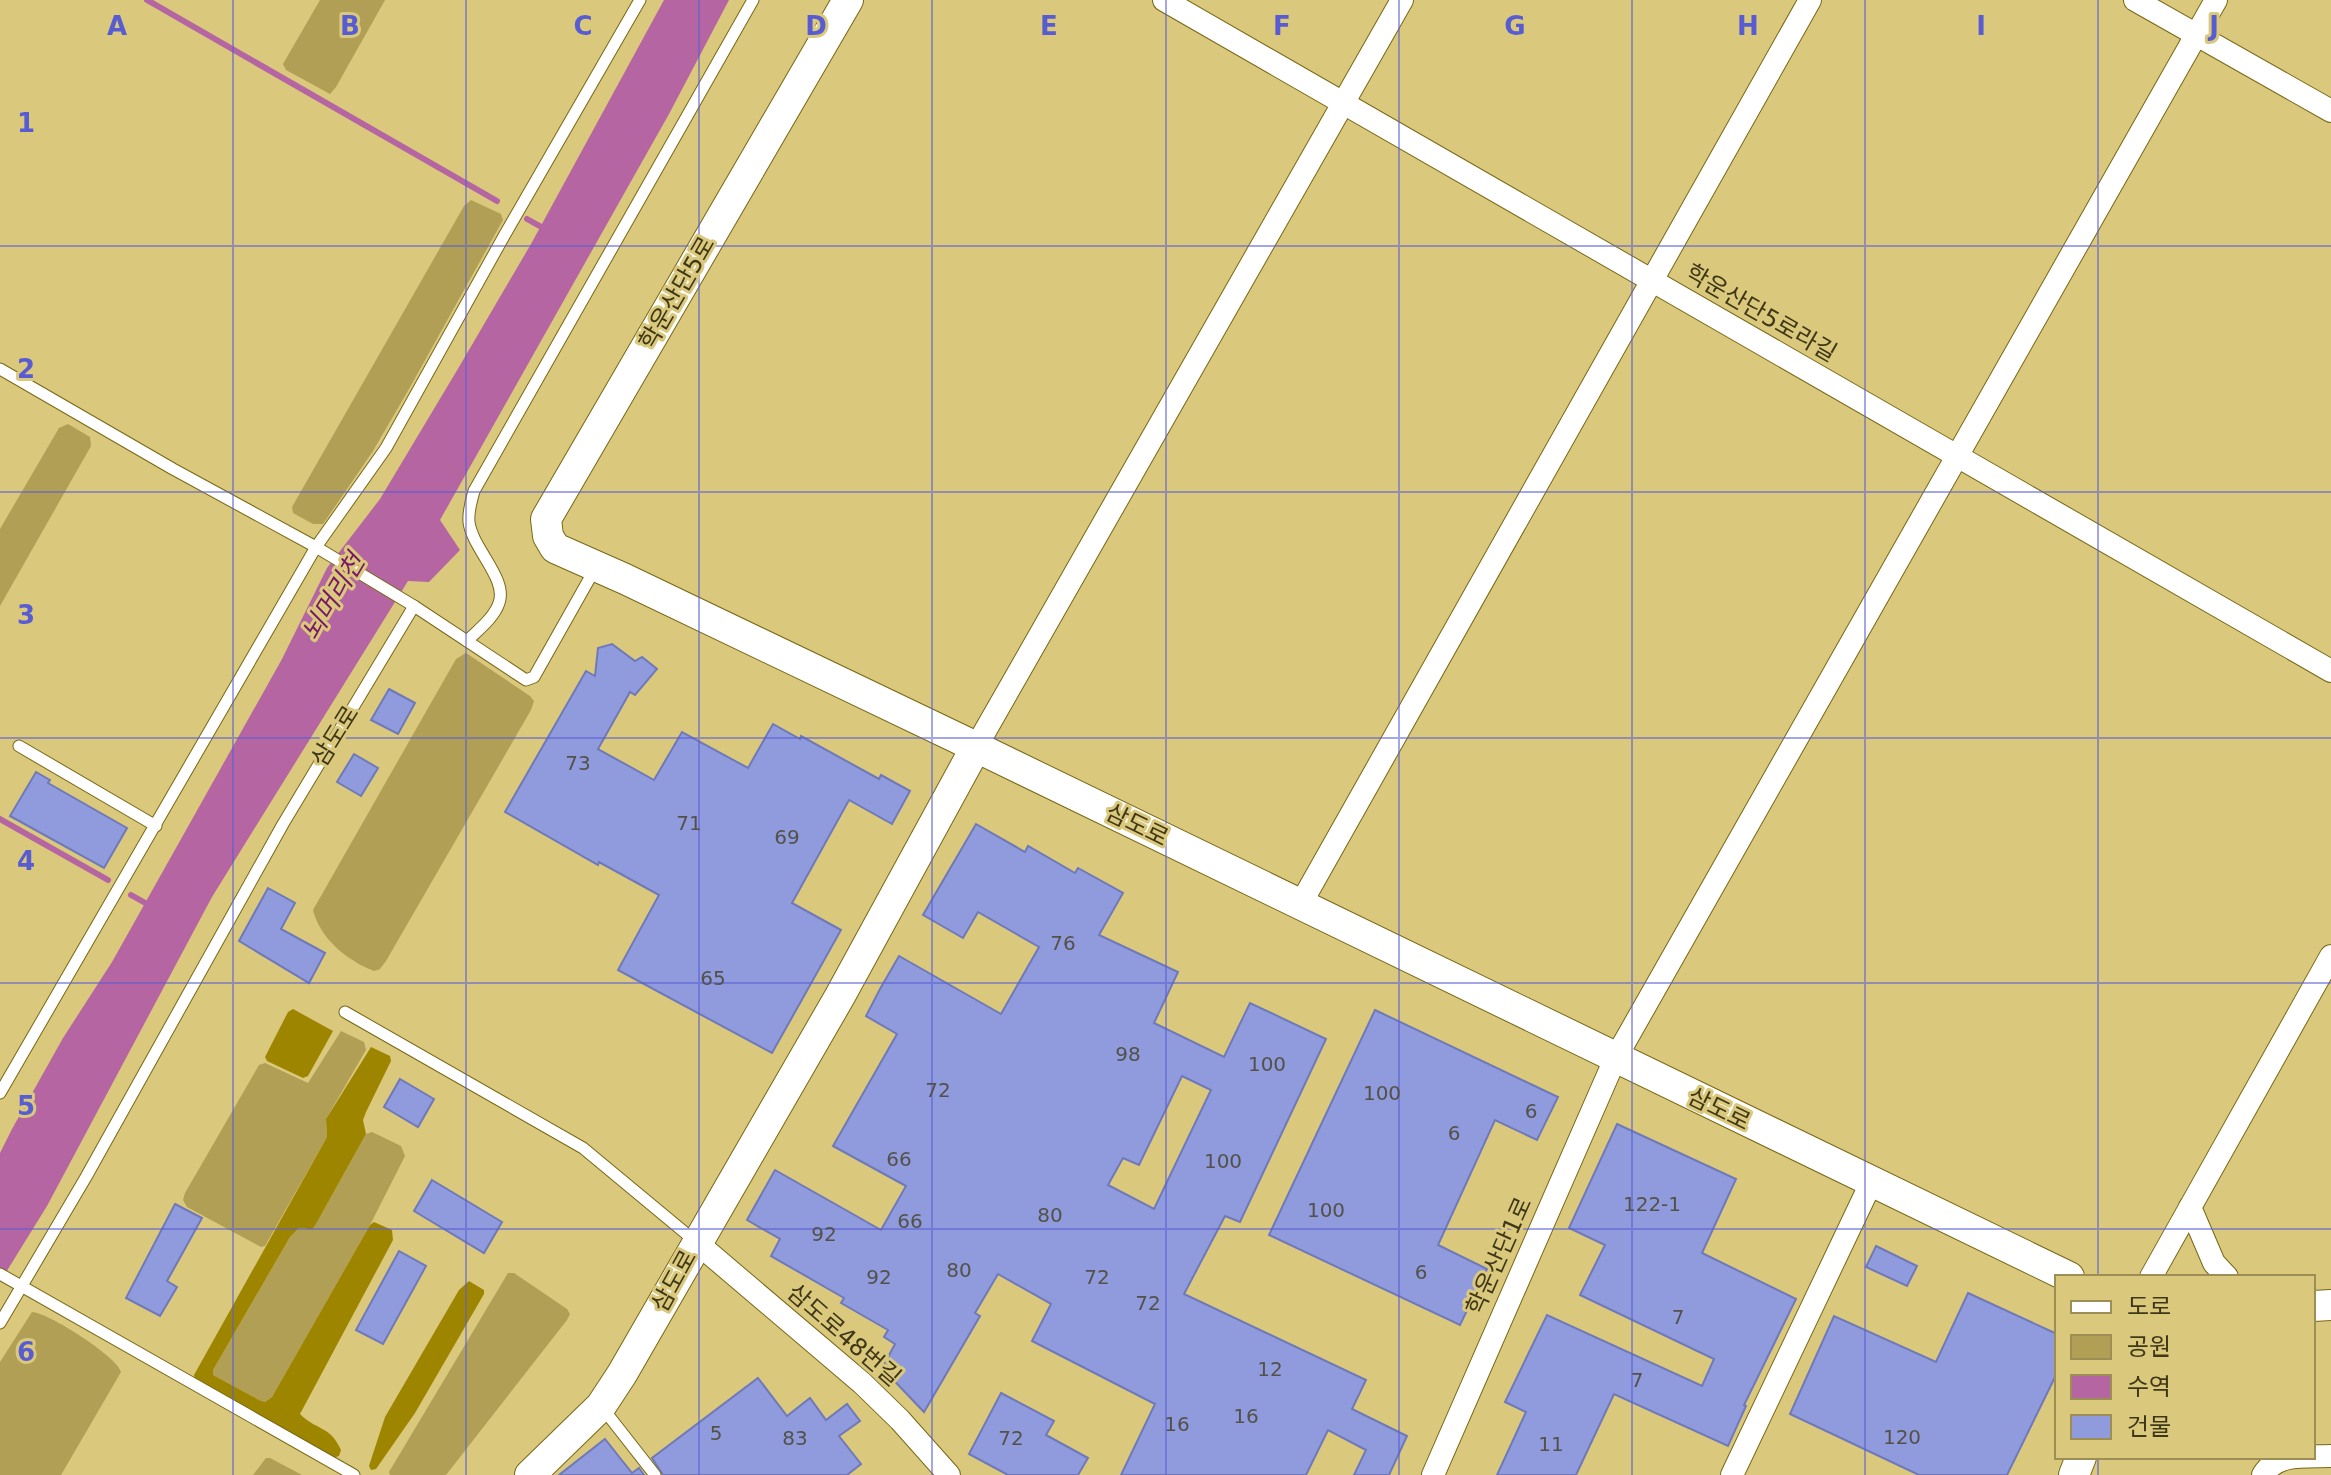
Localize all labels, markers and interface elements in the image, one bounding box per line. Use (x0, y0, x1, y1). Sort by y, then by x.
text: A (107, 11, 127, 41)
text: B (340, 11, 360, 41)
text: C (573, 11, 593, 41)
text: D (805, 11, 827, 41)
text: E (1040, 11, 1058, 41)
text: F (1273, 11, 1291, 41)
text: G (1504, 11, 1526, 41)
text: H (1737, 11, 1759, 41)
text: I (1976, 11, 1986, 41)
text: J (2207, 11, 2219, 41)
text: 1 (17, 108, 35, 138)
street label: 학운산단5로 (633, 232, 721, 354)
street label: 학운산단5로라길 (1680, 258, 1842, 368)
text: 2 (17, 354, 35, 384)
water label: 뇌머리천 (296, 546, 372, 646)
text: 3 (17, 600, 35, 630)
street label: 삼도로 (306, 700, 364, 772)
house number: 73 (565, 751, 591, 775)
street label: 삼도로 (1101, 798, 1173, 852)
house number: 71 (676, 811, 702, 835)
house number: 69 (774, 825, 800, 849)
text: 4 (17, 846, 35, 876)
house number: 76 (1050, 931, 1076, 955)
house number: 65 (700, 966, 726, 990)
house number: 98 (1115, 1042, 1141, 1066)
house number: 100 (1248, 1052, 1286, 1076)
house number: 72 (925, 1078, 951, 1102)
house number: 100 (1363, 1081, 1401, 1105)
street label: 삼도로 (1683, 1082, 1755, 1136)
text: 5 (17, 1091, 35, 1121)
house number: 6 (1525, 1099, 1537, 1123)
house number: 6 (1448, 1121, 1460, 1145)
house number: 66 (886, 1147, 912, 1171)
house number: 100 (1204, 1149, 1242, 1173)
house number: 122-1 (1623, 1192, 1681, 1216)
street label: 학운산단1로 (1461, 1193, 1537, 1319)
house number: 100 (1307, 1198, 1345, 1222)
house number: 80 (1037, 1203, 1063, 1227)
house number: 66 (897, 1209, 923, 1233)
house number: 92 (811, 1222, 837, 1246)
street label: 삼도로 (646, 1245, 702, 1317)
house number: 80 (946, 1258, 972, 1282)
house number: 6 (1415, 1260, 1427, 1284)
house number: 92 (866, 1265, 892, 1289)
house number: 72 (1084, 1265, 1110, 1289)
legend (2055, 1275, 2315, 1459)
street label: 삼도로48번길 (782, 1278, 906, 1392)
house number: 72 (1135, 1291, 1161, 1315)
text: 도로 (2127, 1293, 2171, 1321)
house number: 7 (1672, 1305, 1684, 1329)
text: 공원 (2127, 1333, 2171, 1361)
text: 6 (17, 1337, 35, 1367)
house number: 12 (1257, 1357, 1283, 1381)
house number: 7 (1631, 1368, 1643, 1392)
text: 수역 (2127, 1373, 2171, 1401)
house number: 16 (1233, 1404, 1259, 1428)
house number: 16 (1164, 1412, 1190, 1436)
text: 건물 (2127, 1413, 2171, 1441)
house number: 5 (710, 1421, 722, 1445)
house number: 120 (1883, 1425, 1921, 1449)
house number: 83 (782, 1426, 808, 1450)
house number: 72 (998, 1426, 1024, 1450)
house number: 11 (1538, 1432, 1564, 1456)

